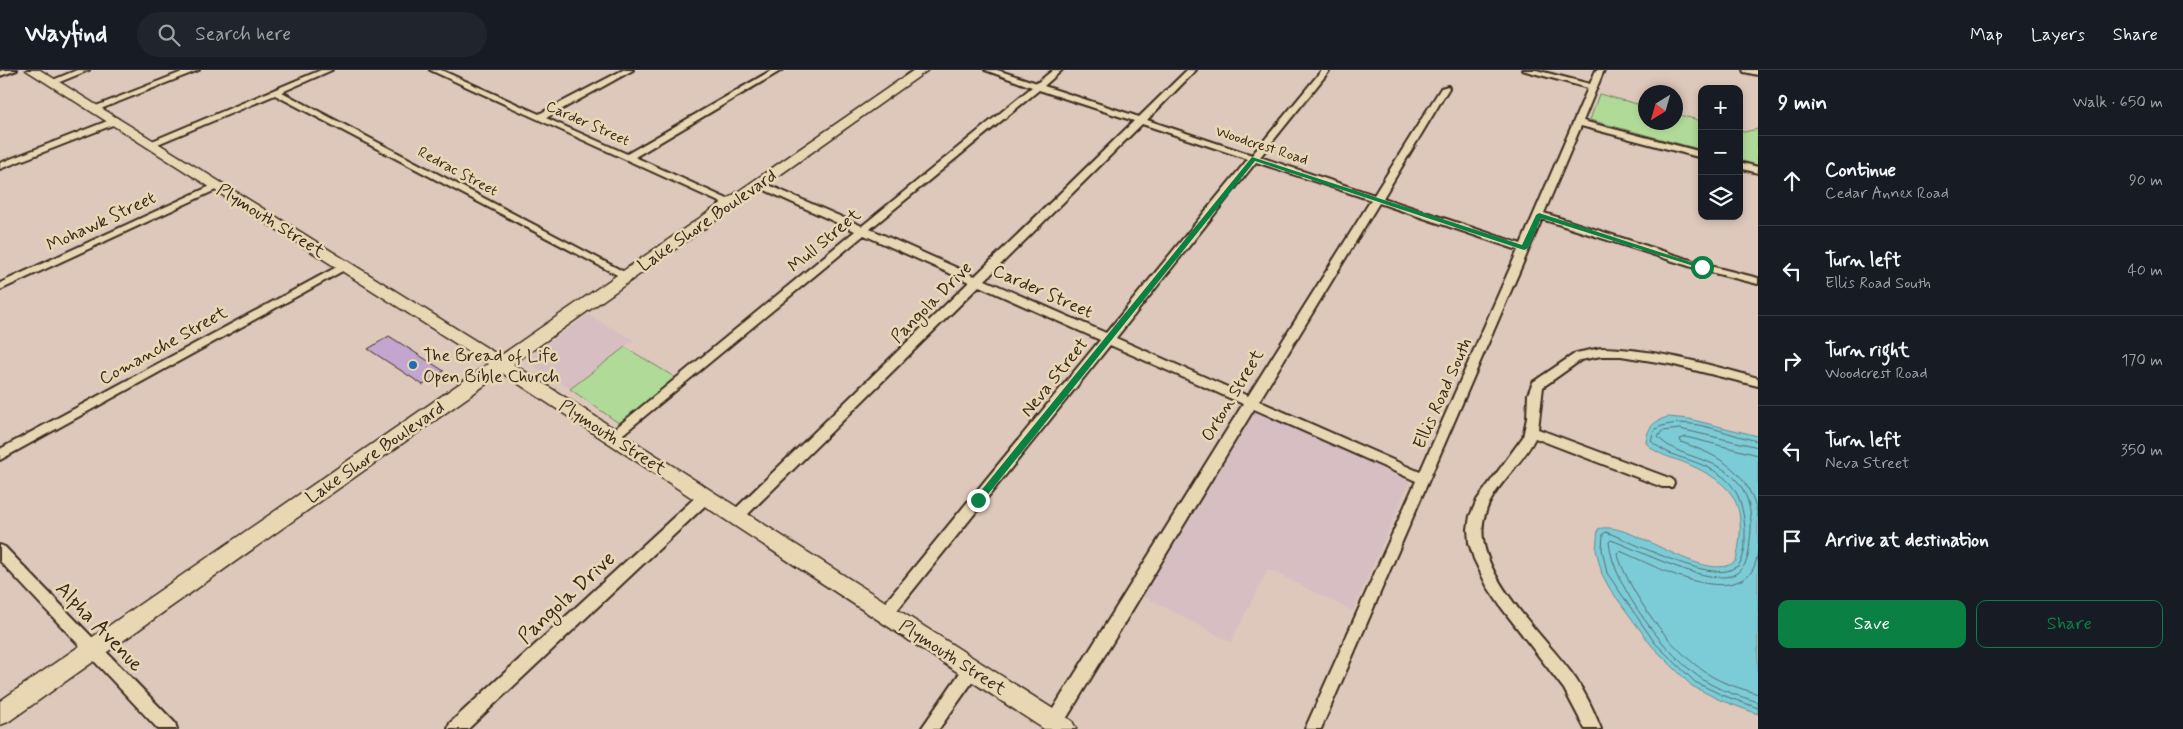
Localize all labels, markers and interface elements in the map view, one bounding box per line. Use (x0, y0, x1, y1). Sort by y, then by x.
search box (137, 12, 487, 57)
text: Wayfind (25, 19, 107, 50)
icon: search (155, 21, 183, 49)
text: Search here (195, 22, 291, 47)
text: Map (1970, 23, 2003, 47)
text: Layers (2031, 23, 2085, 47)
text: Share (2113, 23, 2158, 47)
north arrow (1638, 85, 1683, 130)
map controls (1698, 85, 1743, 220)
button: + (1698, 85, 1743, 130)
text: 9 min (1778, 89, 1827, 117)
text: Walk · 650 m (2073, 92, 2163, 113)
street label: Carder Street (543, 97, 633, 151)
street label: Woodcrest Road (1213, 122, 1310, 170)
button: − (1698, 130, 1743, 175)
street label: Redrac Street (414, 142, 501, 202)
text: Continue (1825, 158, 1896, 183)
street label: Lake Shore Boulevard (633, 164, 782, 278)
icon: ahead (1778, 167, 1806, 195)
text: 90 m (2129, 170, 2163, 191)
button: layers (1698, 175, 1743, 220)
street label: Plymouth Street (212, 178, 329, 264)
text: Cedar Annex Road (1825, 183, 1949, 204)
street label: Mohawk Street (43, 186, 160, 258)
street label: Mull Street (783, 203, 866, 278)
text: Turn left (1825, 248, 1901, 273)
route start (1691, 256, 1714, 279)
street label: Pangola Drive (886, 257, 979, 350)
icon: left (1778, 257, 1806, 285)
street label: Carder Street (989, 259, 1097, 325)
text: 40 m (2127, 260, 2163, 281)
text: Ellis Road South (1825, 273, 1931, 294)
street label: Comanche Street (95, 300, 232, 391)
street label: Neva Street (1015, 333, 1094, 422)
street label: Ellis Road South (1408, 334, 1478, 453)
text: Turn right (1825, 338, 1909, 363)
place label: The Bread of Life Open Bible Church (423, 344, 560, 389)
street label: Orton Street (1196, 345, 1270, 446)
icon: right (1778, 347, 1806, 375)
text: 170 m (2121, 350, 2163, 371)
marker: The Bread of Life Open Bible Church (407, 359, 419, 371)
text: Woodcrest Road (1825, 363, 1927, 384)
street label: Plymouth Street (554, 394, 671, 482)
street label: Lake Shore Boulevard (301, 396, 450, 510)
text: Turn left (1825, 428, 1901, 453)
icon: left (1778, 437, 1806, 465)
text: 350 m (2121, 440, 2163, 461)
text: Neva Street (1825, 453, 1910, 474)
route end (967, 489, 990, 512)
icon: arrive (1778, 527, 1806, 555)
text: Arrive at destination (1825, 528, 1989, 553)
street label: Pangola Drive (512, 545, 622, 651)
street label: Alpha Avenue (49, 575, 150, 678)
button: Save (1778, 600, 1966, 648)
button: Share (1976, 600, 2163, 648)
street label: Plymouth Street (894, 614, 1011, 702)

